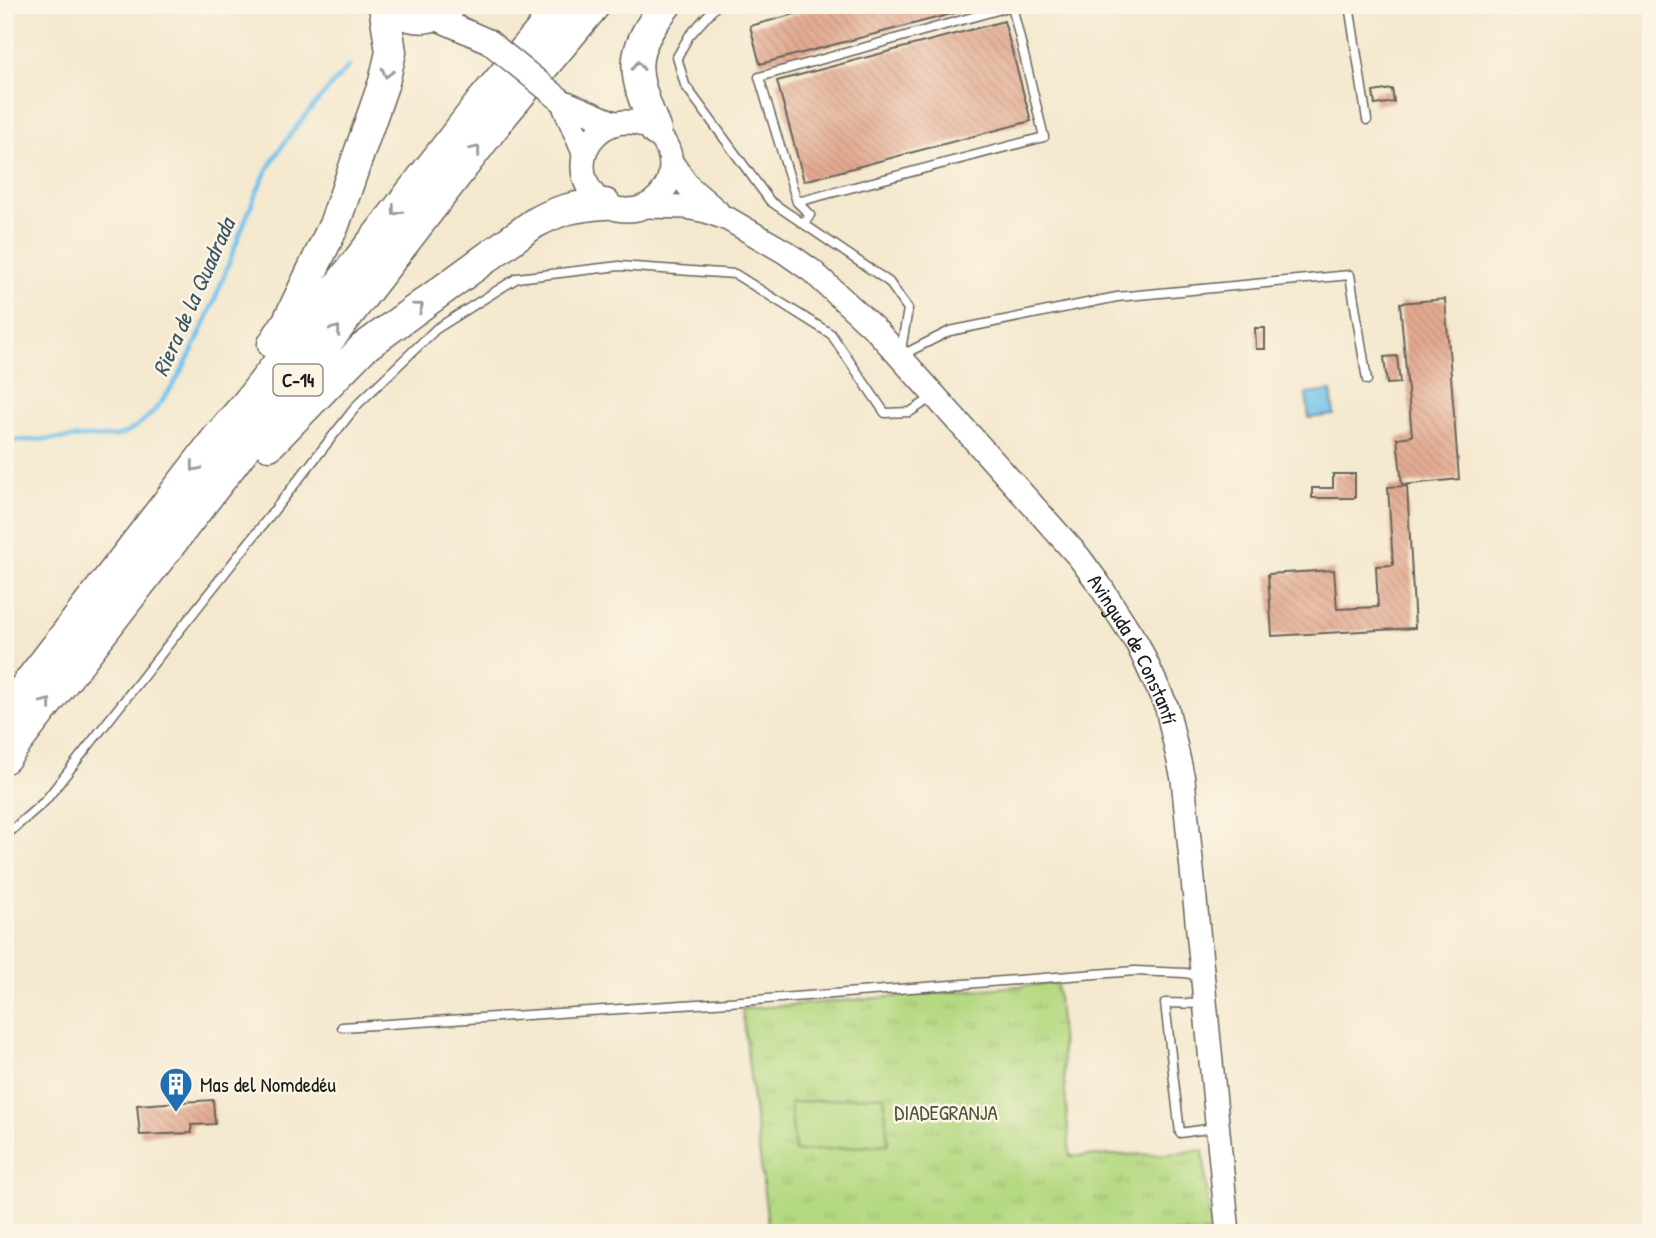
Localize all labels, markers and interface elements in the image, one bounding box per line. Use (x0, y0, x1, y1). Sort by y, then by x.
one-way arrow (630, 61, 645, 72)
one-way arrow (381, 67, 395, 79)
one-way arrow (467, 146, 480, 158)
one-way arrow (392, 204, 405, 216)
water label: Riera de la Quadrada (144, 211, 243, 381)
one-way arrow (411, 303, 424, 315)
one-way arrow (328, 325, 341, 338)
road number: C-14 (274, 364, 322, 396)
one-way arrow (190, 459, 203, 471)
street label: Avinguda de Constantí (1082, 568, 1185, 727)
one-way arrow (38, 699, 51, 711)
building icon: Mas del Nomdedéu (157, 1065, 195, 1114)
place label: Mas del Nomdedéu (200, 1070, 337, 1099)
park label: DIADEGRANJA (894, 1098, 998, 1127)

